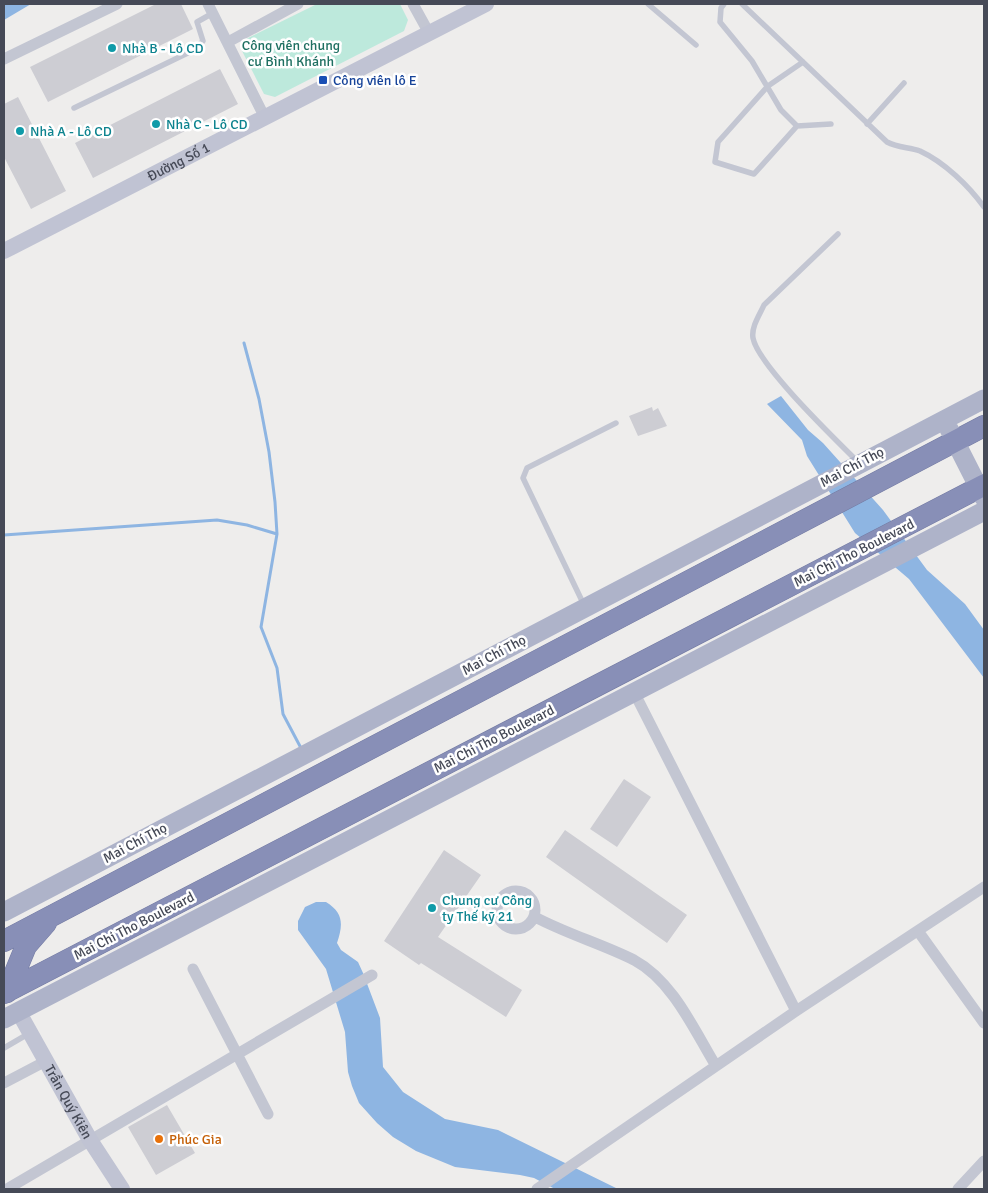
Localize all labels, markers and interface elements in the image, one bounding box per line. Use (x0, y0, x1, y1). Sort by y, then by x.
park label: Công viên chung cư Bình Khánh (242, 37, 340, 70)
place label: Nhà B - Lô CD (122, 40, 204, 57)
marker: Nhà B - Lô CD (106, 42, 118, 54)
place label: Công viên lô E (333, 72, 417, 89)
marker: Công viên lô E (317, 74, 329, 86)
place label: Nhà C - Lô CD (166, 116, 248, 133)
marker: Nhà C - Lô CD (150, 118, 162, 130)
place label: Nhà A - Lô CD (30, 123, 112, 140)
marker: Nhà A - Lô CD (14, 125, 26, 137)
street label: Đường Số 1 (144, 139, 213, 185)
street label: Mai Chí Thọ (817, 443, 887, 491)
street label: Mai Chi Tho Boulevard (791, 515, 917, 591)
street label: Mai Chí Thọ (459, 631, 529, 679)
street label: Mai Chi Tho Boulevard (431, 701, 557, 777)
street label: Mai Chí Thọ (100, 819, 170, 867)
street label: Mai Chi Tho Boulevard (71, 888, 197, 964)
place label: Chung cư Công ty Thế kỹ 21 (442, 892, 532, 925)
marker: Chung cư Công ty Thế kỹ 21 (426, 902, 438, 914)
street label: Trần Quý Kiên (41, 1062, 96, 1142)
place label: Phúc Gia (169, 1131, 222, 1148)
marker: Phúc Gia (153, 1133, 165, 1145)

